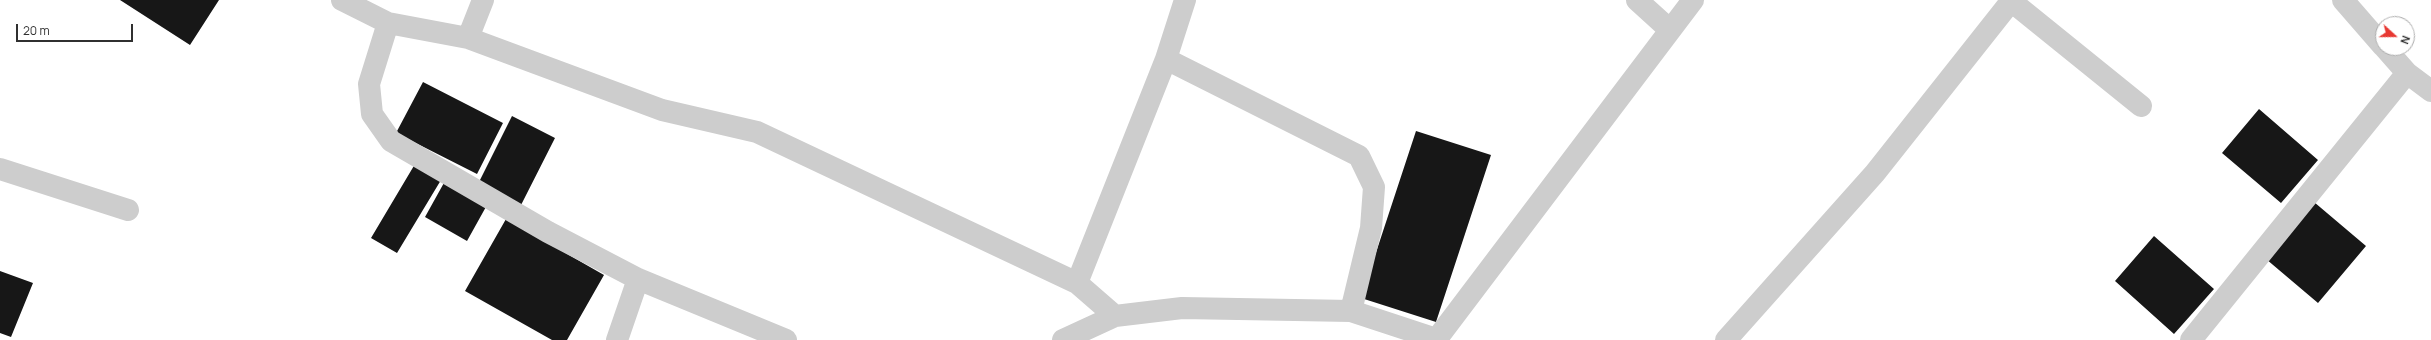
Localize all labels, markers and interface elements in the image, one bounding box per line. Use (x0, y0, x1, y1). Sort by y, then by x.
scale bar (18, 16, 135, 42)
north arrow (2375, 16, 2415, 56)
text: 20 m (23, 22, 50, 39)
text: N (2397, 34, 2414, 46)

